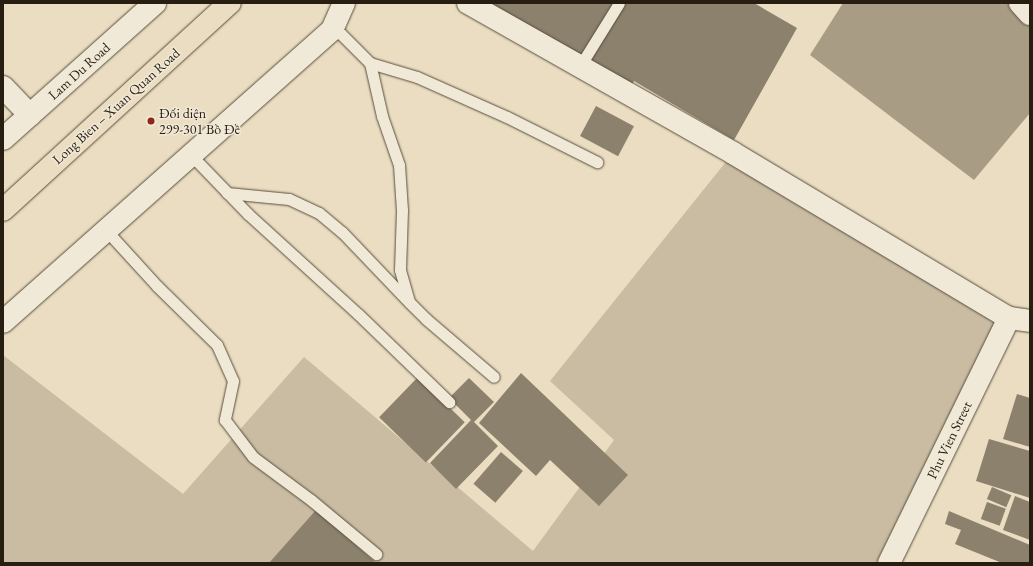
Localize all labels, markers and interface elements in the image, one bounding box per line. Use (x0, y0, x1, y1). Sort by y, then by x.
street label: Lam Du Road (45, 39, 113, 103)
street label: Long Bien – Xuan Quan Road (49, 44, 183, 168)
place label: Đối diện 299-301 Bồ Đề (159, 105, 240, 138)
marker: Đối diện 299-301 Bồ Đề (146, 116, 156, 126)
street label: Phu Vien Street (923, 399, 975, 481)

